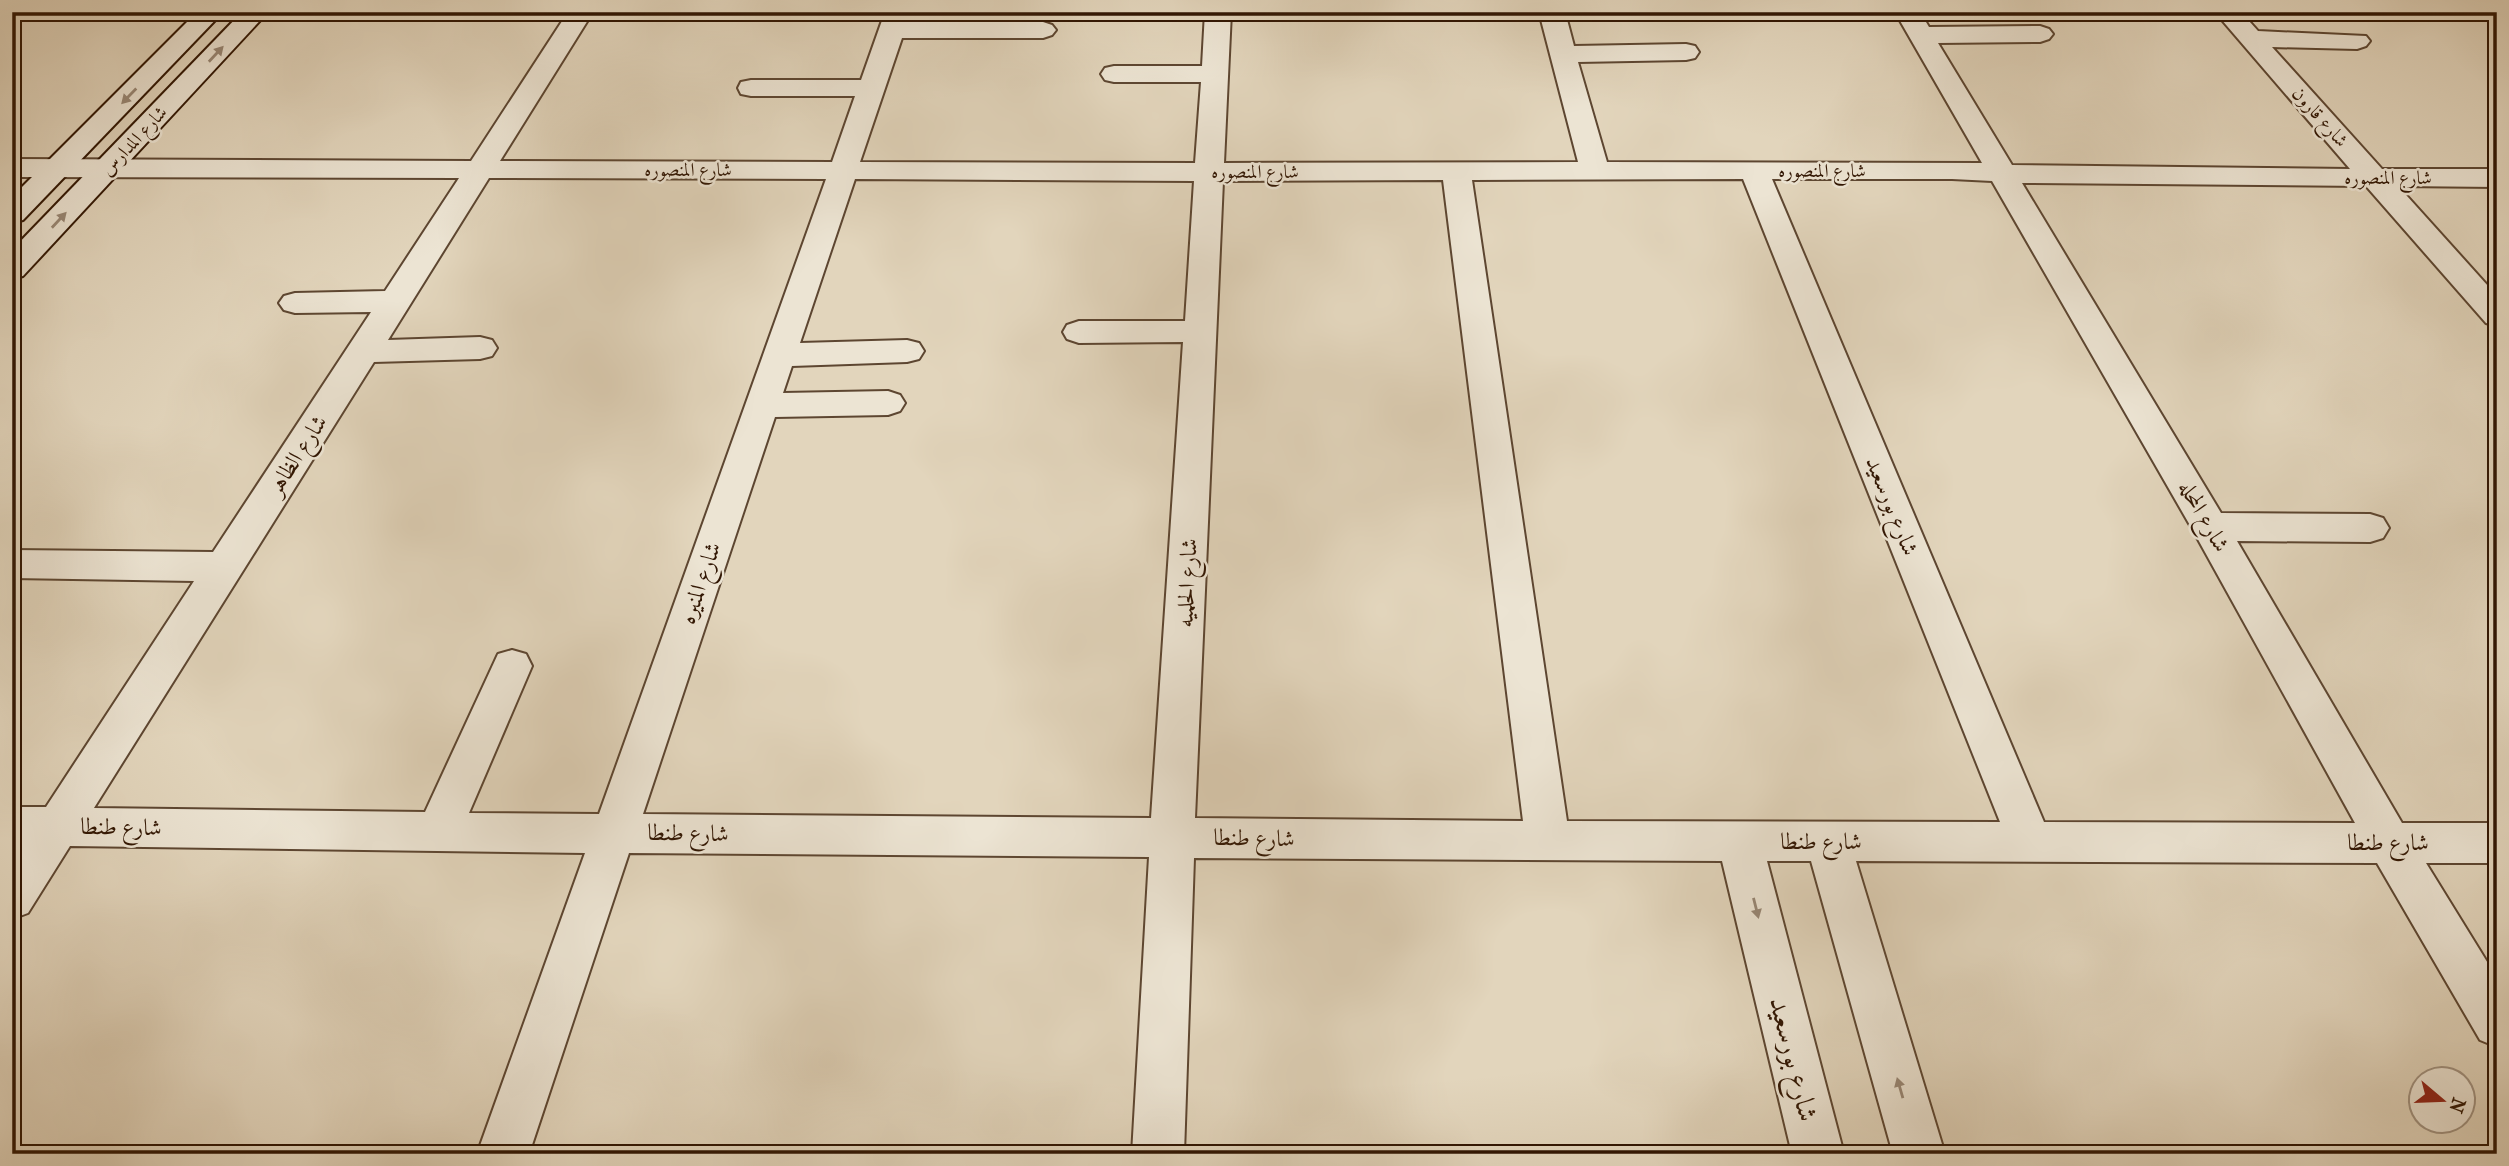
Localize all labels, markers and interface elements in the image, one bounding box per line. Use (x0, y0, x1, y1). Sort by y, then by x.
one-way arrow (207, 46, 224, 63)
street label: شارع قارون (2284, 82, 2353, 154)
one-way arrow (121, 88, 137, 104)
street label: شارع المدارس (96, 102, 175, 183)
street label: شارع المنصوره (644, 159, 732, 185)
street label: شارع المنصوره (1778, 160, 1866, 186)
street label: شارع المنصوره (1211, 161, 1299, 187)
street label: شارع المنصوره (2344, 167, 2432, 193)
one-way arrow (51, 211, 68, 228)
street label: شارع الظاهر (260, 410, 338, 505)
street label: شارع بورسعيد (1854, 453, 1924, 562)
street label: شارع المحله (2168, 475, 2235, 560)
street label: شارع الحلميه (1171, 538, 1209, 629)
street label: شارع المنيره (673, 539, 732, 629)
street label: شارع طنطا (80, 813, 162, 847)
street label: شارع طنطا (647, 819, 729, 853)
street label: شارع طنطا (1213, 824, 1295, 858)
street label: شارع طنطا (1780, 828, 1862, 861)
street label: شارع طنطا (2347, 829, 2429, 862)
one-way arrow (1751, 897, 1762, 919)
street label: شارع بورسعيد (1756, 993, 1825, 1126)
north arrow (2408, 1064, 2478, 1134)
one-way arrow (1894, 1077, 1905, 1099)
text: N (2444, 1095, 2470, 1116)

